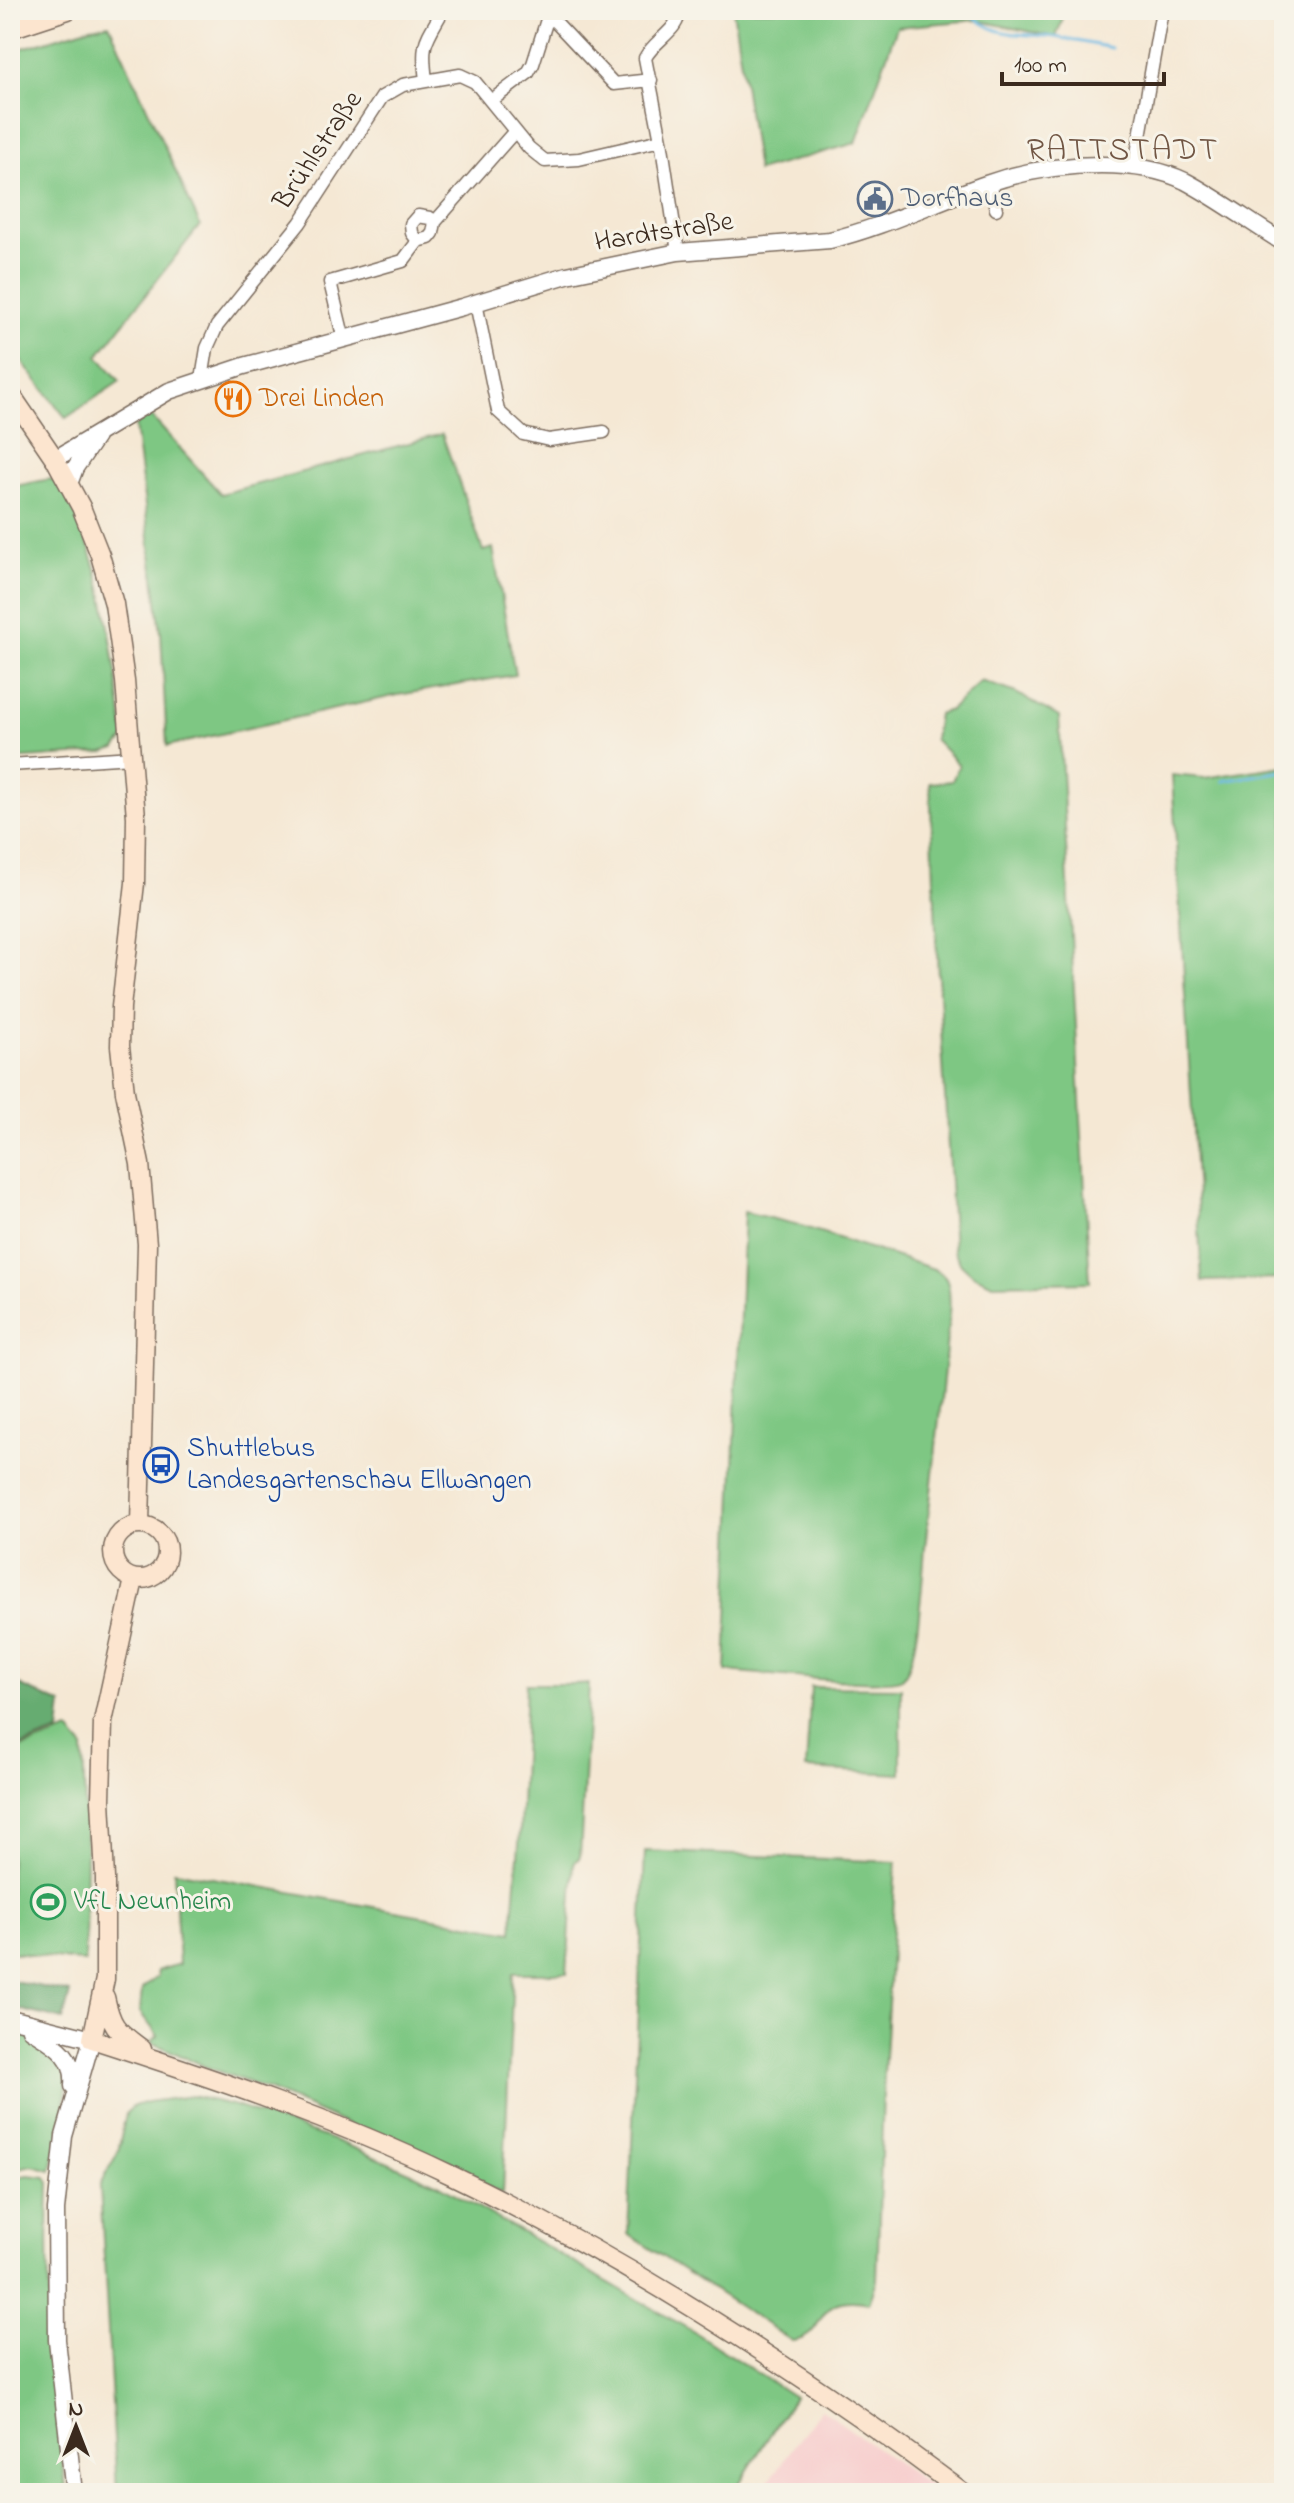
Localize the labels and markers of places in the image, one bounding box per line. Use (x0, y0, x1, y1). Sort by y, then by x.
place label: Dorfhaus (900, 179, 1014, 220)
public building icon: Dorfhaus (856, 180, 894, 218)
place label: Drei Linden (258, 379, 384, 420)
restaurant icon: Drei Linden (214, 380, 252, 418)
place label: Shuttlebus Landesgartenschau Ellwangen (187, 1429, 532, 1502)
bus stop icon: Shuttlebus Landesgartenschau Ellwangen (142, 1446, 180, 1484)
place label: VfL Neunheim (73, 1882, 231, 1923)
sports icon: VfL Neunheim (29, 1883, 67, 1921)

